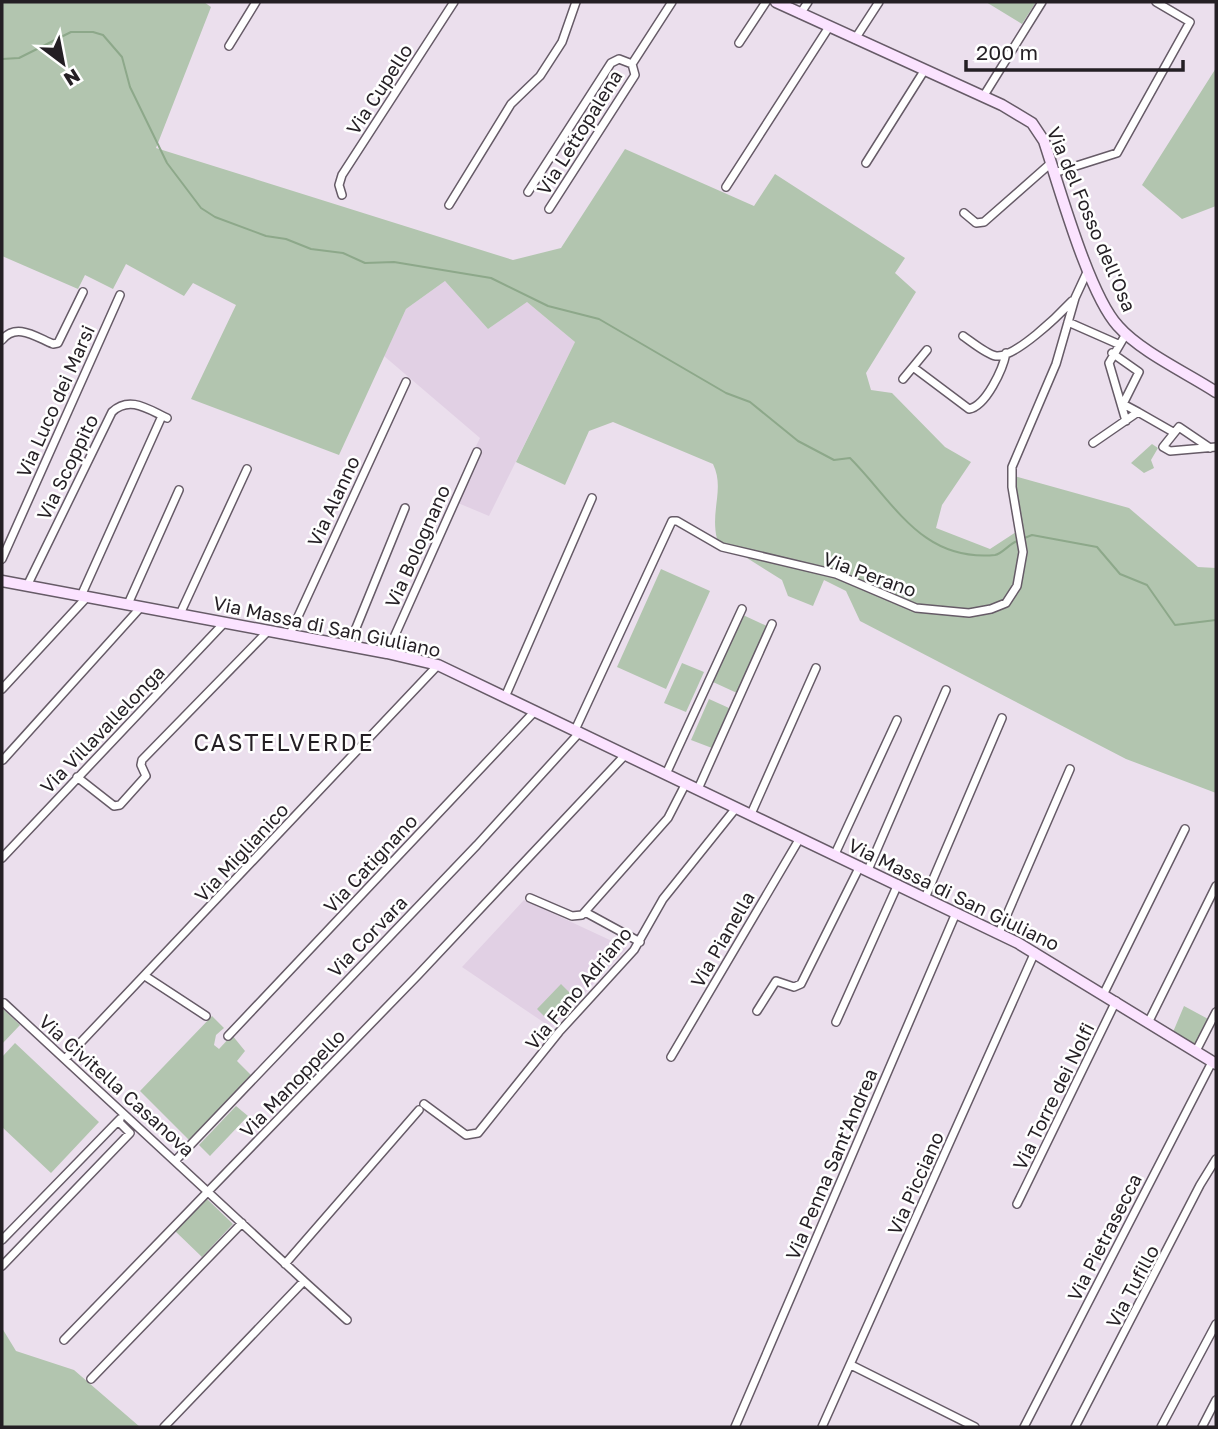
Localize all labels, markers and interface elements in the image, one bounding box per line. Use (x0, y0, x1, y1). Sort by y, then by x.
north arrow (28, 28, 98, 98)
scale bar (966, 28, 1183, 72)
street label: Via Cupello (341, 39, 417, 139)
text: 200 m (976, 39, 1038, 65)
text: N (60, 64, 84, 91)
street label: Via Lettopalena (531, 65, 627, 199)
street label: Via del Fosso dell'Osa (1043, 123, 1141, 315)
street label: Via Luco dei Marsi (11, 321, 99, 481)
street label: Via Scoppito (32, 410, 102, 524)
street label: Via Alanno (302, 452, 364, 550)
street label: Via Bolognano (380, 481, 454, 611)
street label: Via Perano (820, 546, 920, 602)
street label: Via Massa di San Giuliano (211, 591, 443, 661)
street label: Via Villavallelonga (35, 660, 169, 798)
district label: CASTELVERDE (193, 728, 375, 756)
street label: Via Miglianico (189, 798, 293, 906)
street label: Via Catignano (318, 809, 422, 917)
street label: Via Massa di San Giuliano (845, 833, 1063, 955)
street label: Via Pianella (685, 887, 759, 991)
street label: Via Corvara (322, 890, 412, 982)
street label: Via Fano Adriano (520, 922, 636, 1054)
street label: Via Civitella Casanova (35, 1009, 199, 1161)
street label: Via Torre dei Nolfi (1007, 1018, 1099, 1174)
street label: Via Manoppello (235, 1024, 349, 1142)
street label: Via Penna Sant'Andrea (780, 1065, 882, 1263)
street label: Via Picciano (882, 1128, 948, 1238)
street label: Via Pietrasecca (1062, 1169, 1146, 1305)
street label: Via Tufillo (1101, 1241, 1163, 1331)

